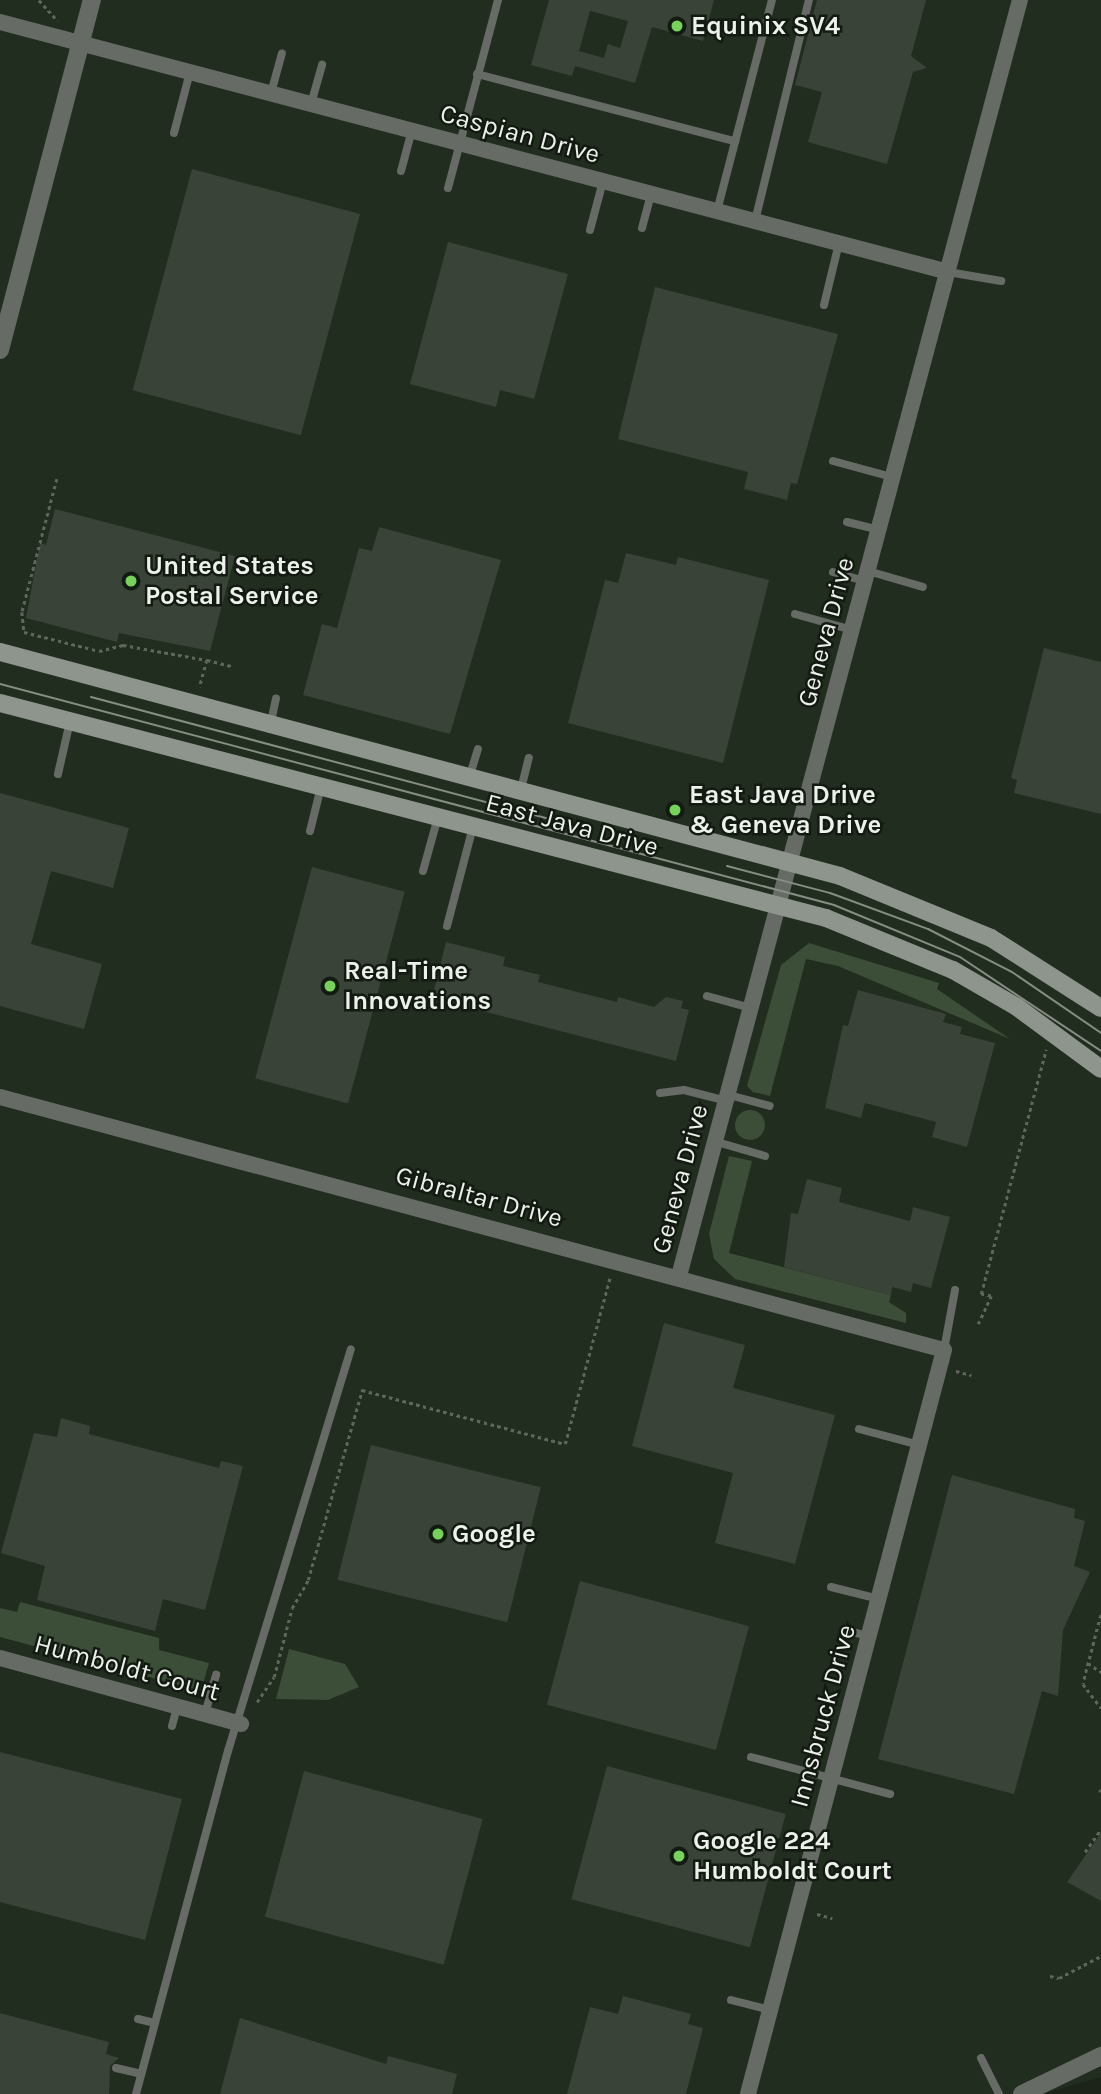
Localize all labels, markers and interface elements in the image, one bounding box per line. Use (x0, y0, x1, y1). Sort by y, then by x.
place label: Equinix SV4 (691, 10, 840, 42)
marker: Equinix SV4 (669, 18, 685, 34)
street label: Caspian Drive (437, 98, 603, 170)
place label: United States Postal Service (145, 550, 319, 612)
street label: Geneva Drive (791, 554, 861, 710)
marker: United States Postal Service (123, 573, 139, 589)
place label: East Java Drive & Geneva Drive (689, 779, 881, 840)
street label: East Java Drive (482, 787, 662, 863)
marker: East Java Drive & Geneva Drive (667, 802, 683, 818)
place label: Real-Time Innovations (344, 955, 491, 1016)
marker: Real-Time Innovations (322, 978, 338, 994)
street label: Geneva Drive (645, 1101, 715, 1257)
street label: Gibraltar Drive (392, 1160, 566, 1234)
place label: Google (452, 1518, 536, 1550)
marker: Google (430, 1526, 446, 1542)
street label: Innsbruck Drive (784, 1621, 862, 1811)
street label: Humboldt Court (31, 1628, 223, 1708)
place label: Google 224 Humboldt Court (693, 1825, 892, 1886)
marker: Google 224 Humboldt Court (671, 1848, 687, 1864)

